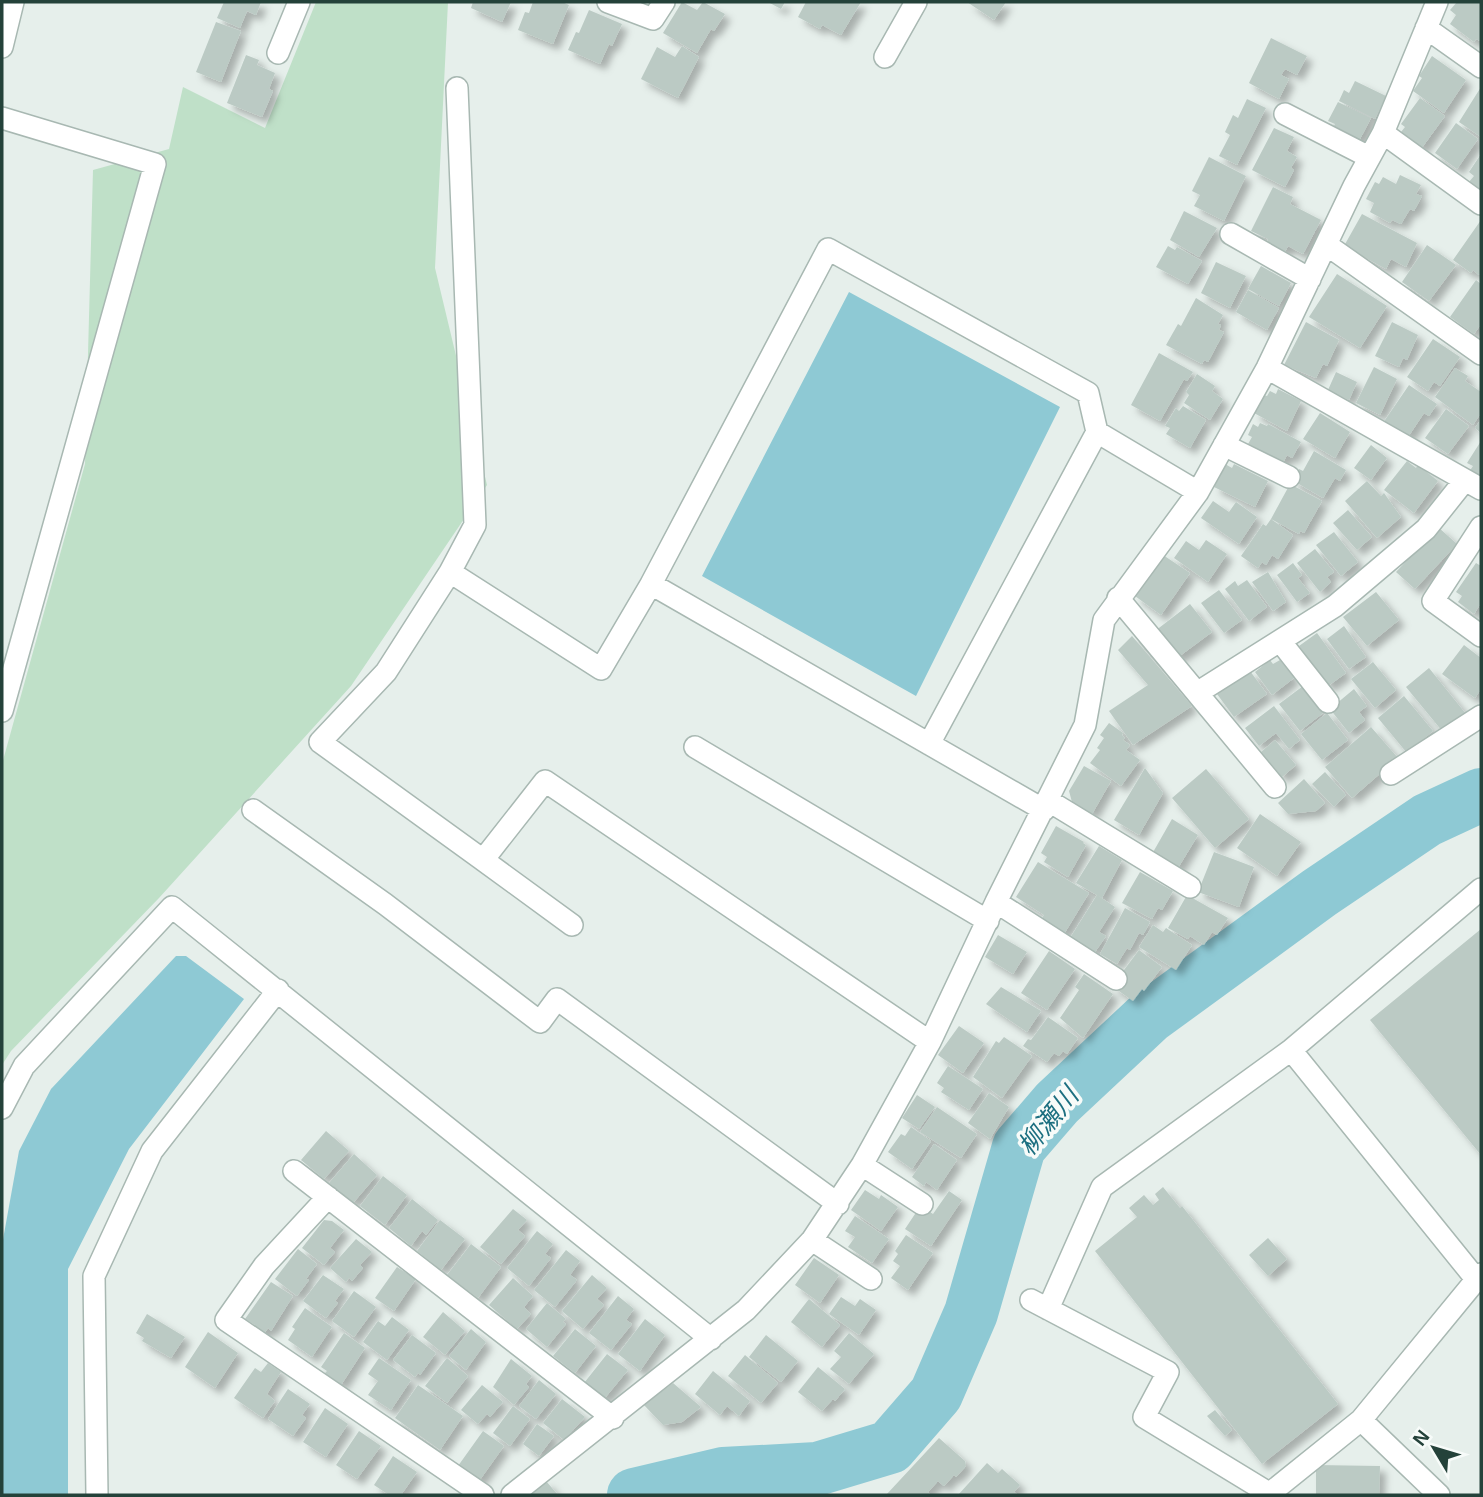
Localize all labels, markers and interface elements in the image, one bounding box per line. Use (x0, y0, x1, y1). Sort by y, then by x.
water label: 柳瀬川 (1012, 1079, 1086, 1161)
north arrow (1399, 1413, 1469, 1483)
text: N (1408, 1426, 1433, 1450)

